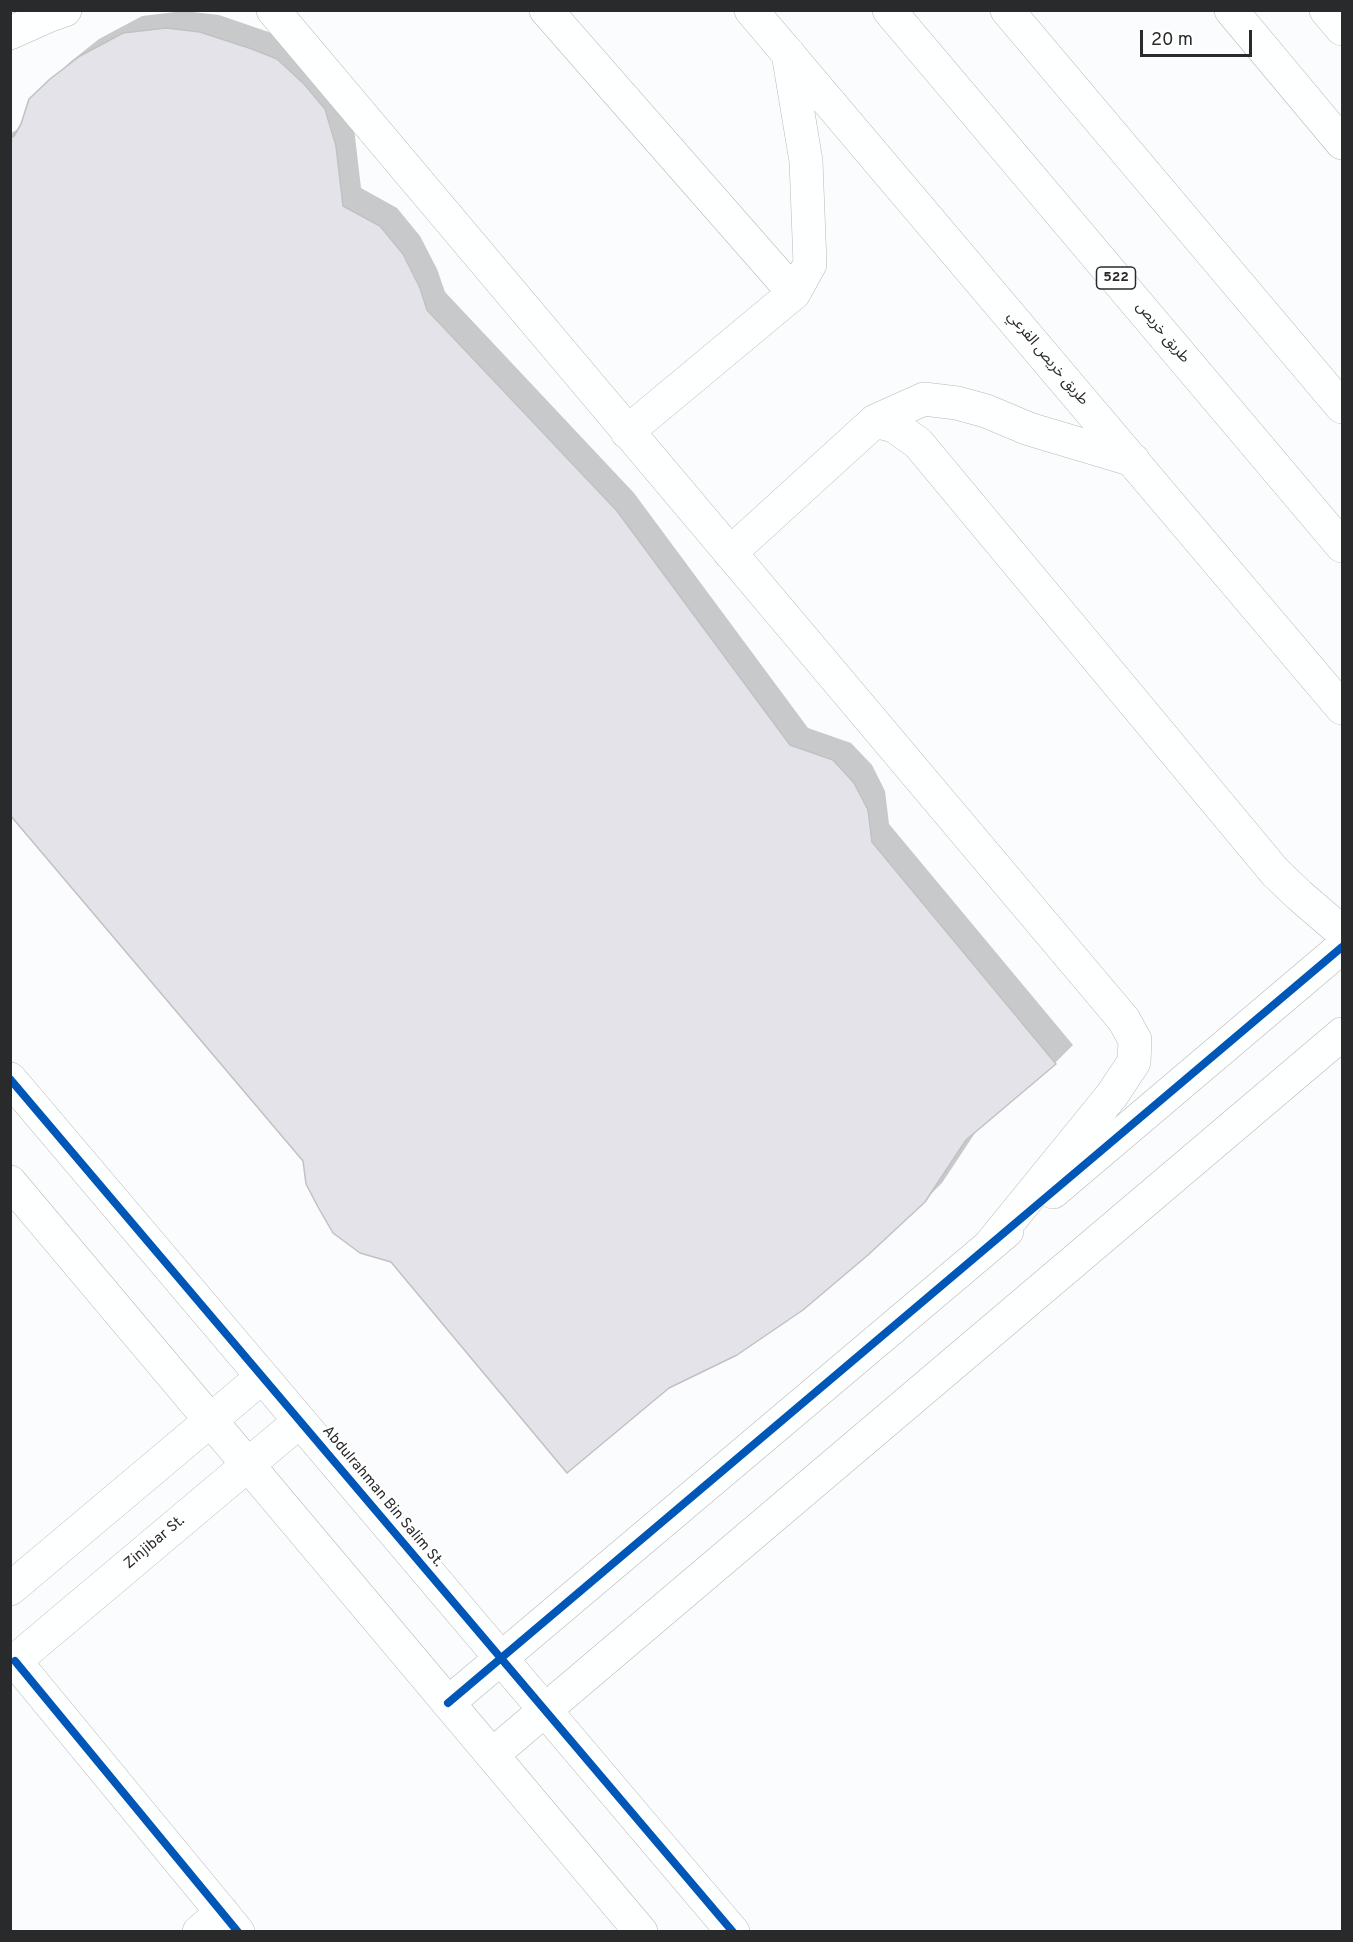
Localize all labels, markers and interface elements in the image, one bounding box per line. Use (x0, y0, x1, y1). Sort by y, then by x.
scale bar (1143, 18, 1256, 56)
text: 20 m (1151, 29, 1193, 52)
road number: 522 (1096, 267, 1136, 289)
street label: طريق خريص (1131, 299, 1193, 367)
street label: طريق خريص الفرعي (1002, 308, 1092, 410)
street label: Abdulrahman Bin Salim St. (318, 1423, 446, 1571)
street label: Zinjibar St. (121, 1512, 189, 1574)

